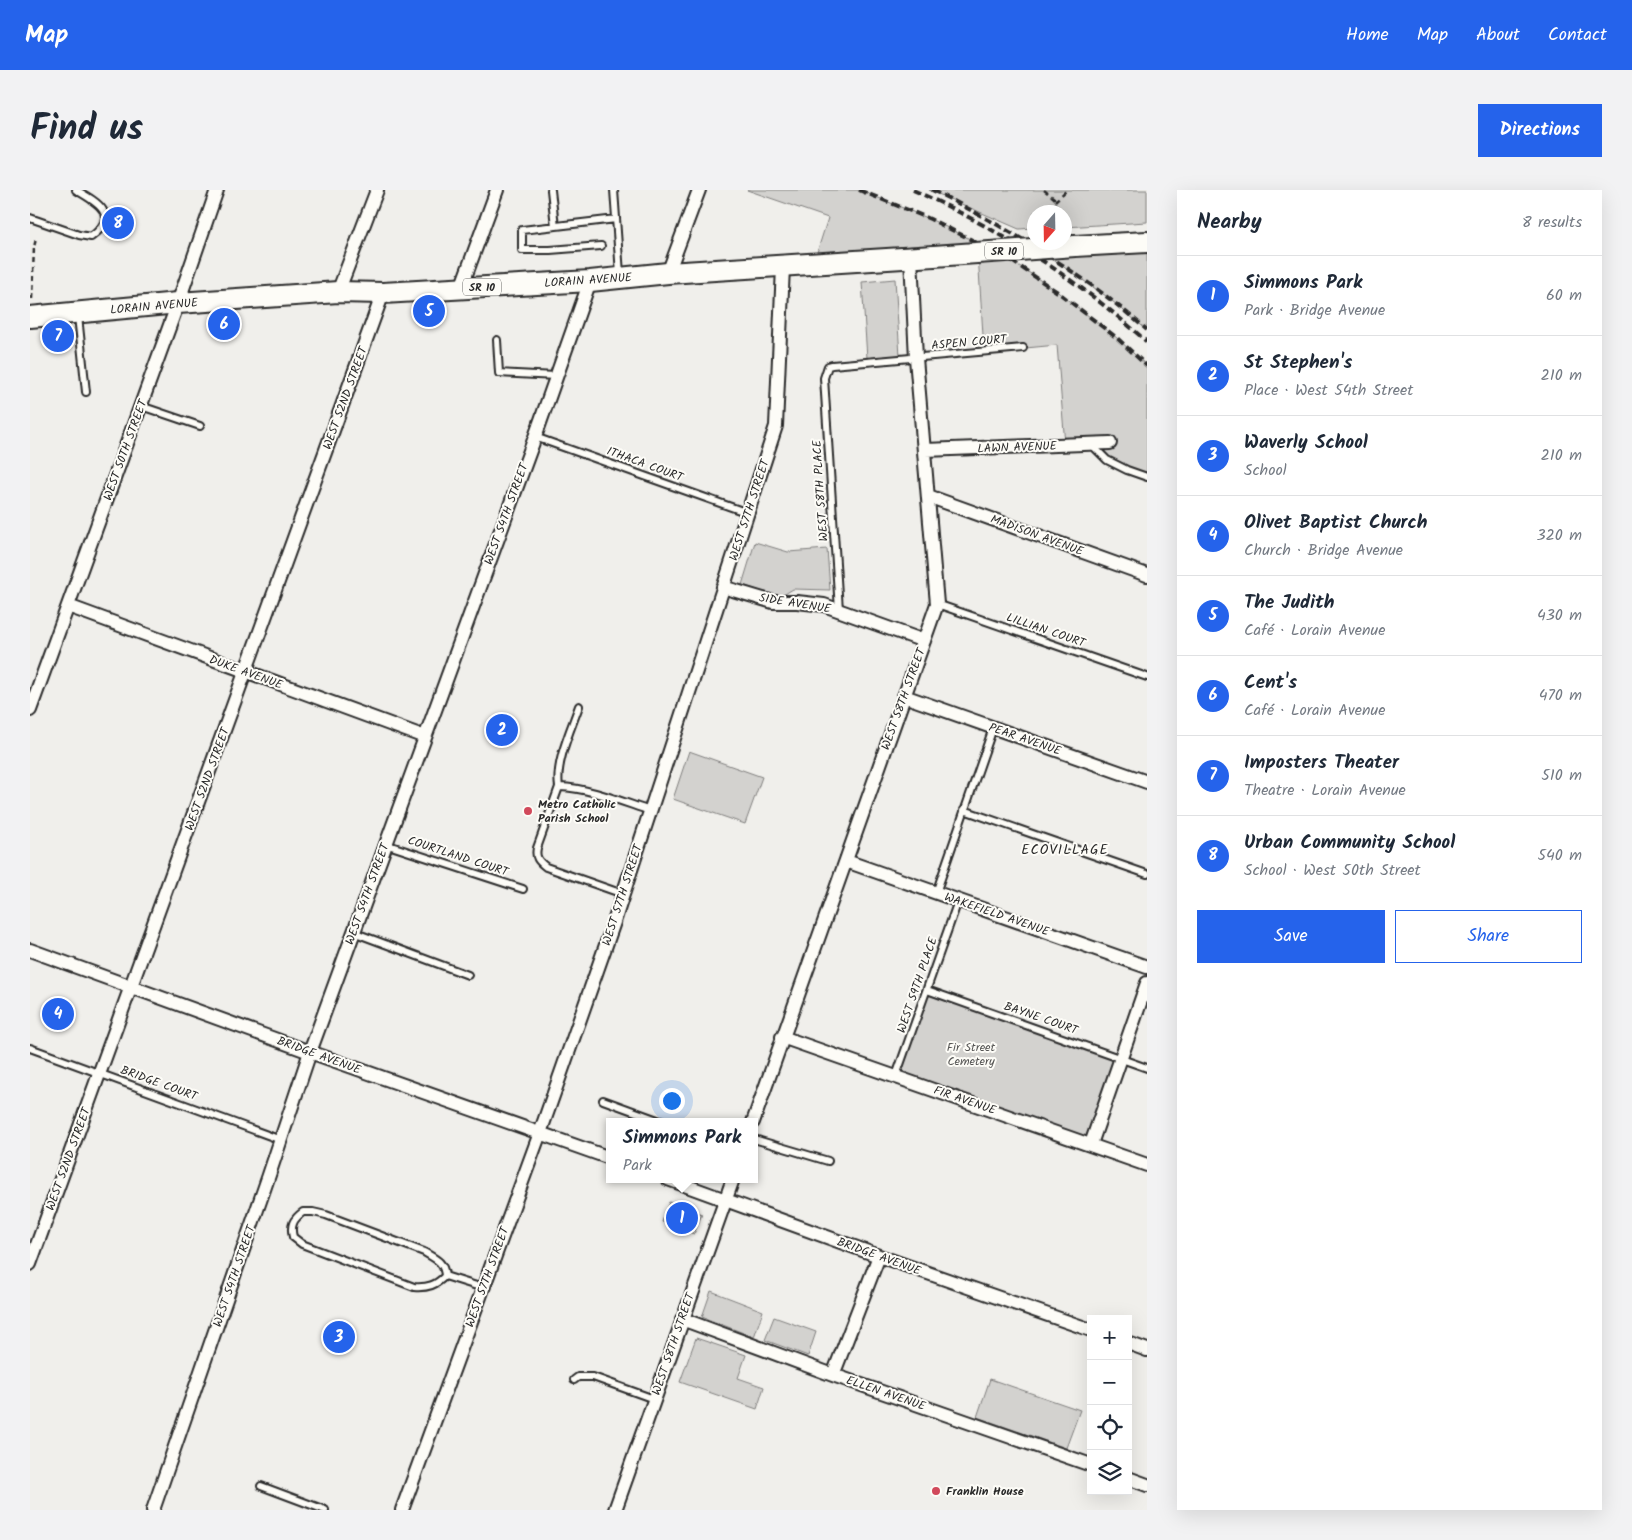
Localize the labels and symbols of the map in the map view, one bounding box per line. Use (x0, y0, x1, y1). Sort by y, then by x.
pin: 8 (102, 204, 134, 242)
north arrow (1027, 205, 1072, 250)
road number: SR 10 (985, 242, 1023, 260)
street label: LORAIN AVENUE (544, 268, 634, 293)
road number: SR 10 (463, 278, 501, 295)
pin: 5 (413, 292, 445, 330)
street label: LORAIN AVENUE (109, 293, 200, 320)
pin: 6 (208, 305, 240, 343)
pin: 7 (42, 317, 74, 355)
street label: ASPEN COURT (931, 330, 1009, 355)
street label: WEST 52ND STREET (318, 343, 373, 452)
street label: WEST 50TH STREET (98, 396, 153, 503)
street label: LAWN AVENUE (977, 437, 1058, 458)
street label: WEST 58TH PLACE (807, 439, 834, 542)
street label: ITHACA COURT (604, 442, 687, 488)
street label: WEST 57TH STREET (724, 456, 775, 563)
street label: WEST 54TH STREET (479, 459, 534, 568)
street label: MADISON AVENUE (988, 510, 1087, 561)
street label: SIDE AVENUE (758, 588, 833, 619)
street label: LILLIAN COURT (1004, 608, 1089, 653)
street label: WEST 58TH STREET (876, 644, 931, 753)
street label: DUKE AVENUE (206, 650, 286, 695)
pin: 2 (486, 711, 518, 749)
street label: PEAR AVENUE (986, 718, 1065, 761)
street label: WEST 52ND STREET (180, 724, 235, 833)
place label: Metro Catholic Parish School (538, 795, 616, 828)
marker: Metro Catholic Parish School (522, 805, 534, 817)
street label: COURTLAND COURT (405, 831, 512, 882)
street label: WEST 54TH STREET (340, 839, 395, 948)
district label: ECOVILLAGE (1021, 839, 1109, 861)
street label: WEST 57TH STREET (597, 841, 648, 948)
street label: WAKEFIELD AVENUE (942, 888, 1053, 942)
street label: WEST 59TH PLACE (892, 934, 943, 1036)
pin: 4 (42, 995, 74, 1033)
street label: BAYNE COURT (1001, 997, 1082, 1040)
street label: BRIDGE AVENUE (274, 1031, 364, 1080)
park label: Fir Street Cemetery (947, 1038, 996, 1071)
street label: BRIDGE COURT (118, 1061, 201, 1107)
street label: FIR AVENUE (931, 1081, 1000, 1120)
your location (659, 1088, 685, 1114)
street label: WEST 52ND STREET (41, 1104, 96, 1213)
pin: 1 (666, 1199, 698, 1237)
street label: WEST 54TH STREET (208, 1221, 261, 1330)
street label: WEST 57TH STREET (460, 1223, 515, 1330)
street label: BRIDGE AVENUE (834, 1232, 924, 1281)
street label: WEST 58TH STREET (647, 1289, 700, 1398)
pin: 3 (323, 1318, 355, 1356)
street label: ELLEN AVENUE (843, 1371, 929, 1416)
place label: Franklin House (946, 1482, 1024, 1501)
marker: Franklin House (930, 1485, 942, 1497)

